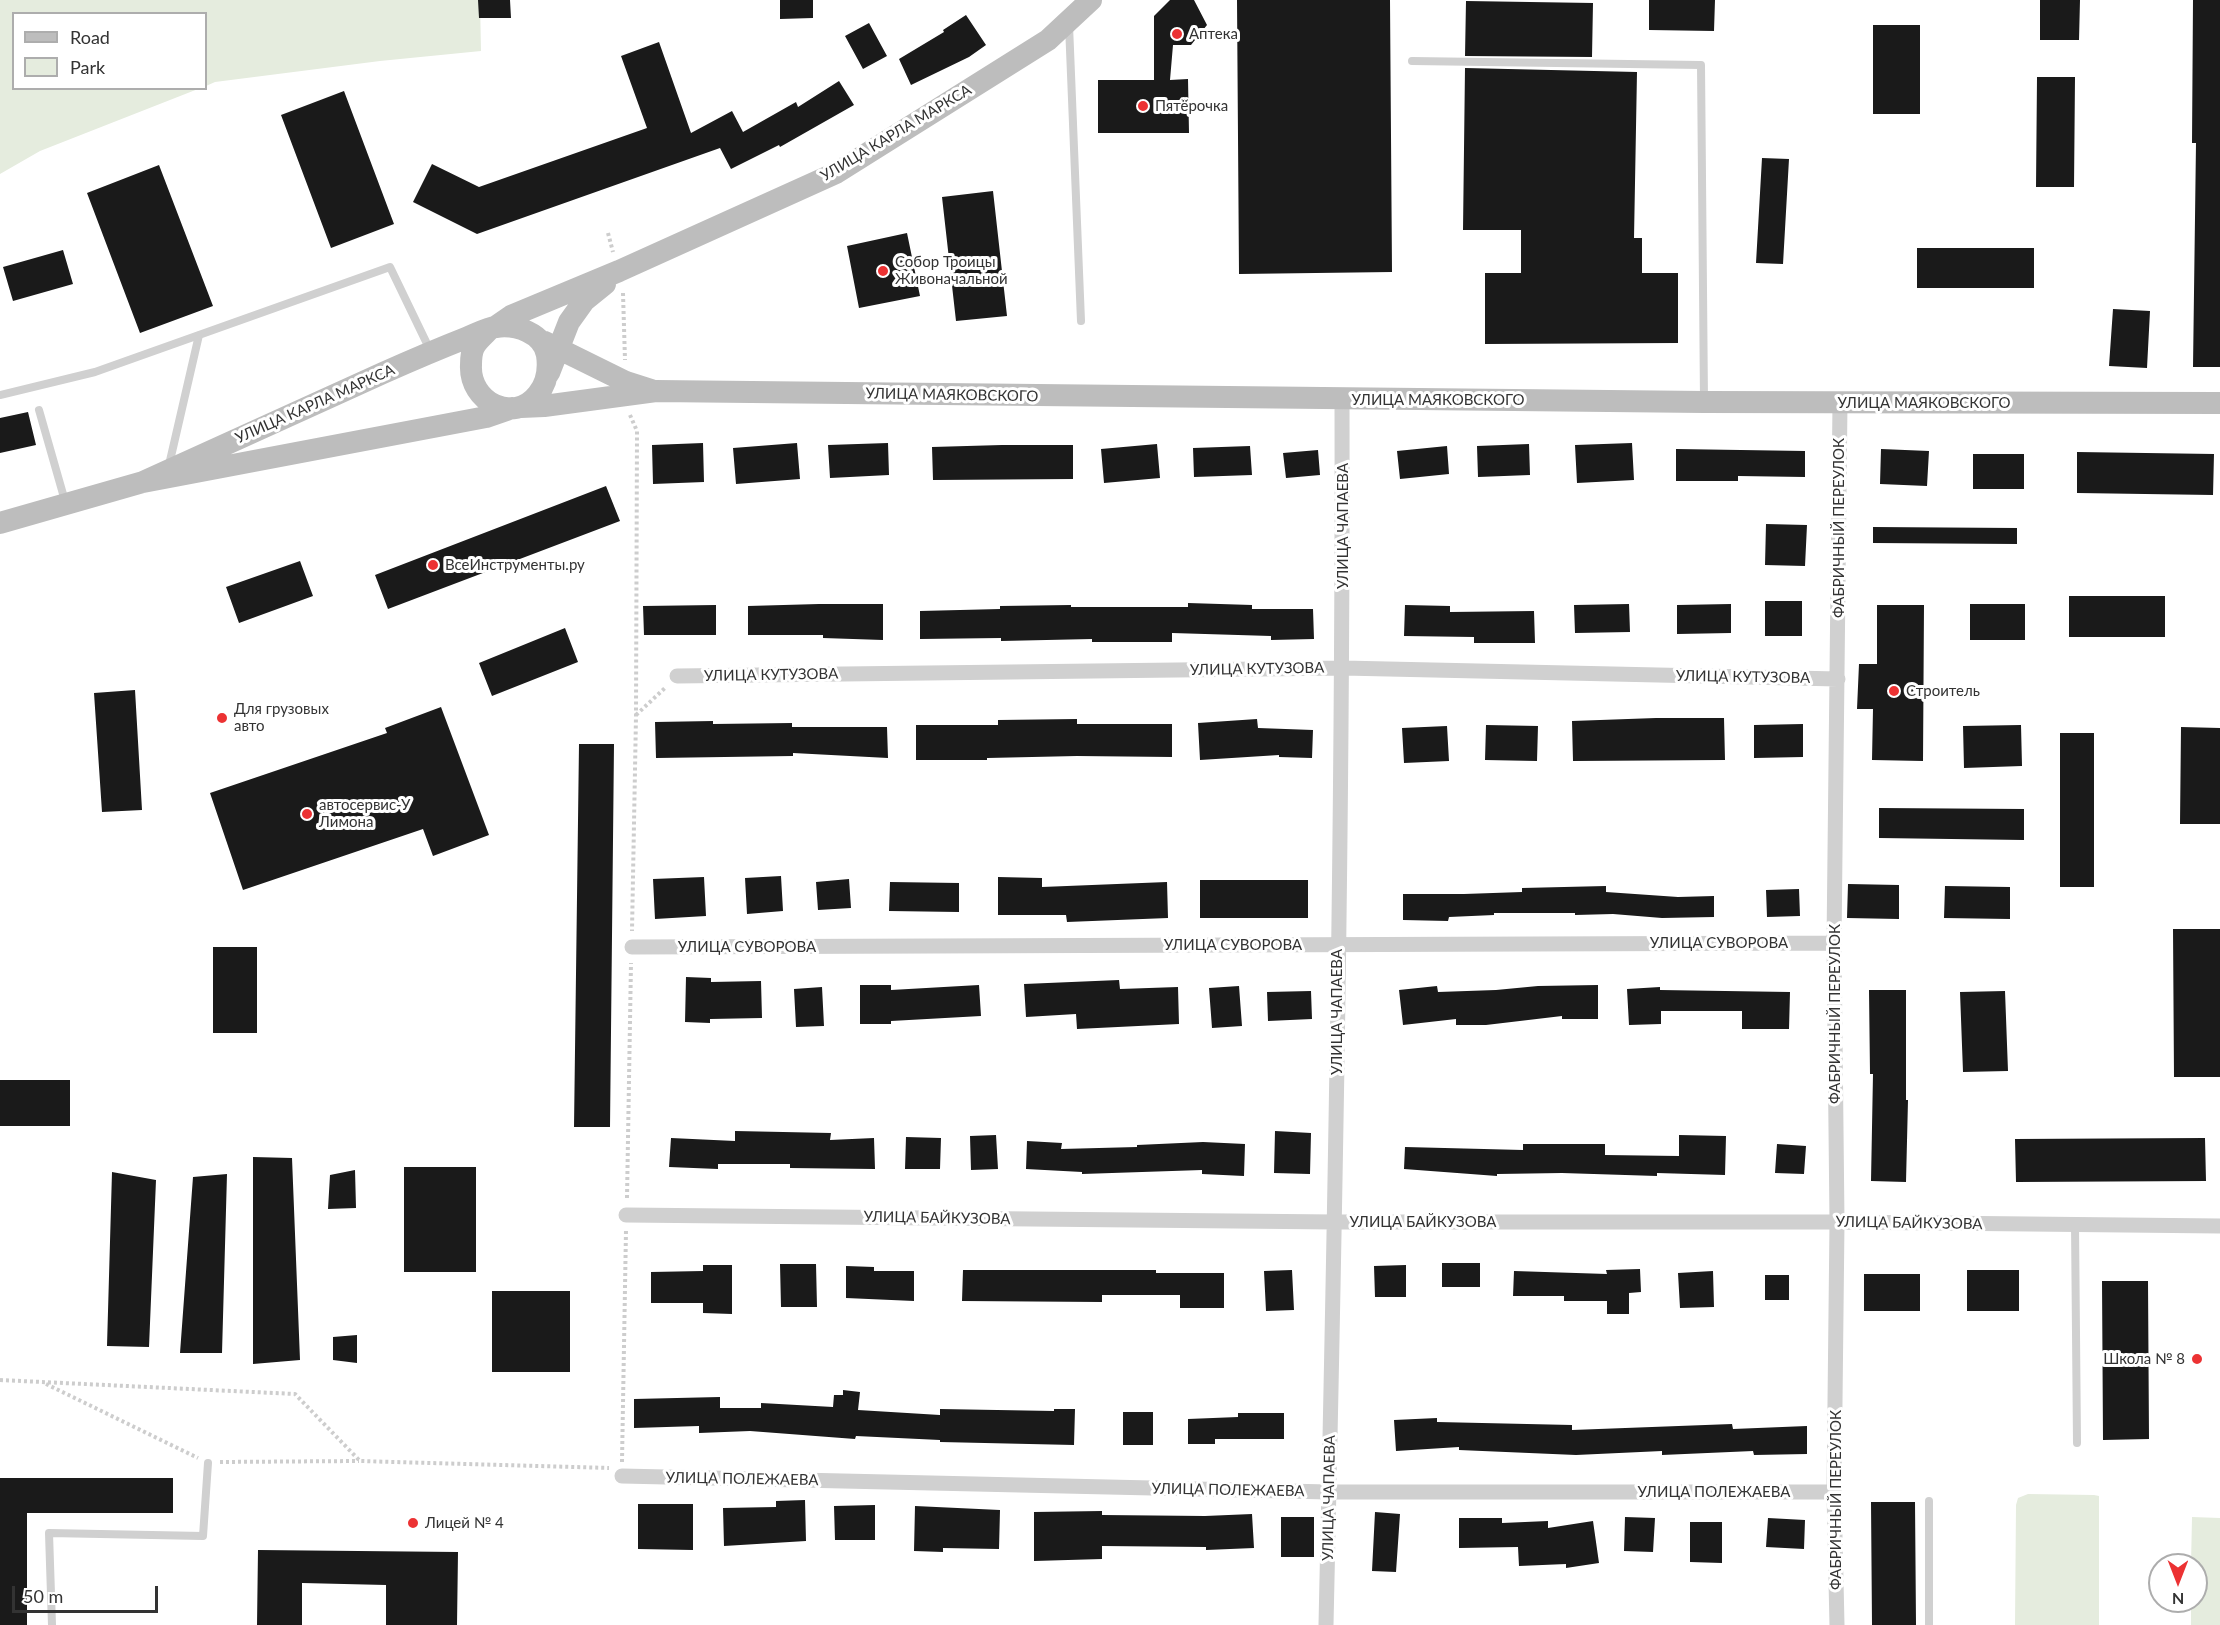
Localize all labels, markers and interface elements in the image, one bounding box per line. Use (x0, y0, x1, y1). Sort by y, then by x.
legend (12, 12, 207, 90)
place label: Аптека (1189, 25, 1238, 43)
text: Road (70, 26, 110, 48)
marker: Аптека (1170, 27, 1184, 41)
text: Park (70, 56, 105, 78)
street label: УЛИЦА КАРЛА МАРКСА (817, 81, 975, 185)
place label: Пятёрочка (1155, 97, 1228, 115)
marker: Пятёрочка (1136, 99, 1150, 113)
place label: Собор Троицы Живоначальной (895, 253, 1008, 288)
marker: Собор Троицы Живоначальной (876, 264, 890, 278)
street label: УЛИЦА КАРЛА МАРКСА (233, 361, 397, 447)
street label: УЛИЦА МАЯКОВСКОГО (865, 384, 1039, 406)
street label: УЛИЦА МАЯКОВСКОГО (1352, 391, 1524, 409)
street label: УЛИЦА МАЯКОВСКОГО (1838, 394, 2010, 412)
street label: ФАБРИЧНЫЙ ПЕРЕУЛОК (1830, 438, 1848, 618)
street label: УЛИЦА ЧАПАЕВА (1334, 463, 1352, 589)
place label: ВсеИнструменты.ру (445, 556, 585, 574)
marker: ВсеИнструменты.ру (426, 558, 440, 572)
street label: УЛИЦА КУТУЗОВА (1190, 659, 1324, 679)
street label: УЛИЦА КУТУЗОВА (704, 665, 838, 685)
street label: УЛИЦА КУТУЗОВА (1676, 667, 1810, 687)
place label: Строитель (1906, 682, 1980, 700)
marker: Строитель (1887, 684, 1901, 698)
place label: Для грузовых авто (234, 700, 329, 735)
marker: Для грузовых авто (215, 711, 229, 725)
place label: автосервис-У Лимона (319, 796, 410, 831)
marker: автосервис-У Лимона (300, 807, 314, 821)
street label: ФАБРИЧНЫЙ ПЕРЕУЛОК (1826, 924, 1844, 1104)
street label: УЛИЦА СУВОРОВА (1650, 934, 1788, 952)
street label: УЛИЦА СУВОРОВА (1164, 936, 1302, 954)
street label: УЛИЦА СУВОРОВА (678, 938, 816, 956)
street label: УЛИЦА ЧАПАЕВА (1328, 949, 1346, 1075)
street label: УЛИЦА БАЙКУЗОВА (863, 1208, 1011, 1228)
street label: УЛИЦА БАЙКУЗОВА (1350, 1213, 1496, 1231)
street label: УЛИЦА БАЙКУЗОВА (1835, 1213, 1983, 1233)
place label: Школа № 8 (2103, 1350, 2185, 1368)
marker: Школа № 8 (2190, 1352, 2204, 1366)
street label: ФАБРИЧНЫЙ ПЕРЕУЛОК (1827, 1410, 1845, 1590)
street label: УЛИЦА ЧАПАЕВА (1319, 1435, 1339, 1561)
street label: УЛИЦА ПОЛЕЖАЕВА (665, 1469, 819, 1489)
street label: УЛИЦА ПОЛЕЖАЕВА (1151, 1480, 1305, 1500)
street label: УЛИЦА ПОЛЕЖАЕВА (1638, 1483, 1790, 1501)
place label: Лицей № 4 (425, 1514, 504, 1532)
marker: Лицей № 4 (406, 1516, 420, 1530)
north arrow (2148, 1553, 2208, 1613)
scale bar (15, 1574, 160, 1612)
text: 50 m (23, 1585, 63, 1607)
text: N (2172, 1590, 2184, 1609)

